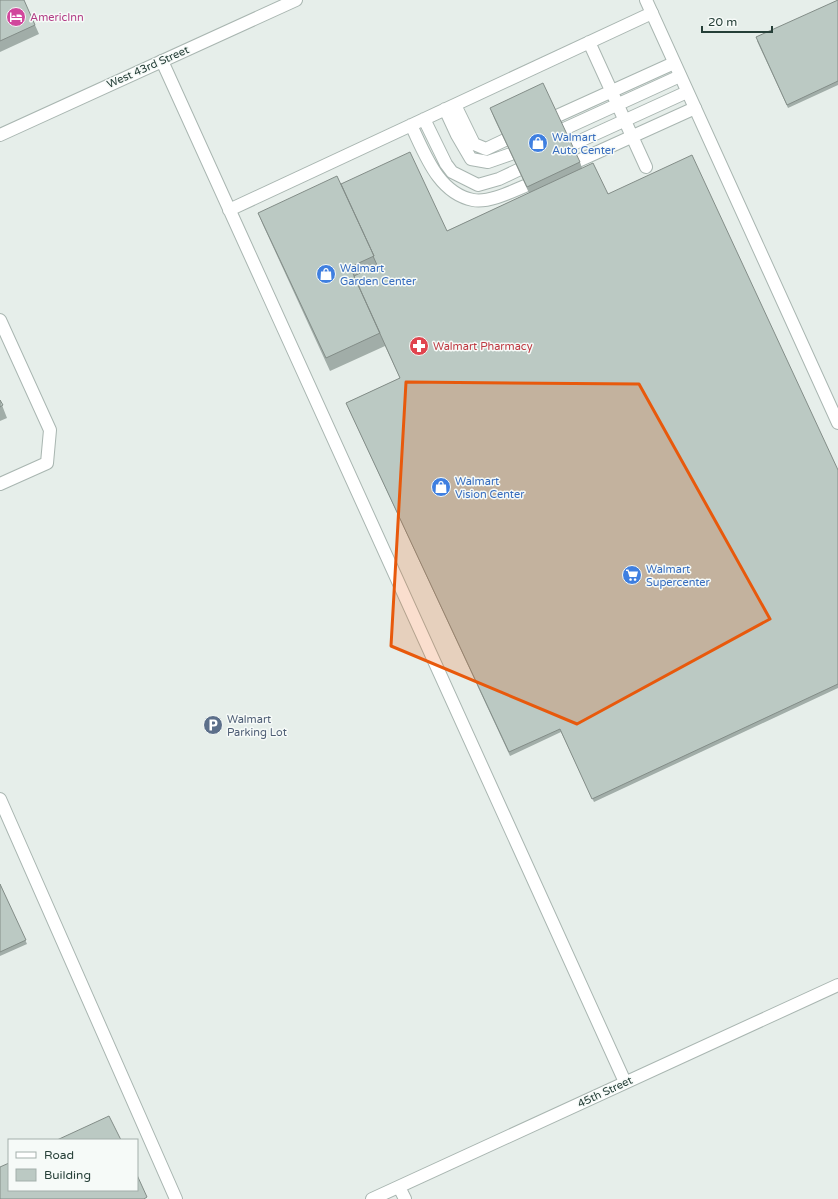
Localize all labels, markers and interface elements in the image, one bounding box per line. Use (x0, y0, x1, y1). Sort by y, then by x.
hotel icon: AmericInn (5, 6, 27, 28)
scale bar (702, 8, 772, 34)
place label: AmericInn (30, 11, 84, 24)
text: 20 m (708, 15, 737, 29)
street label: West 43rd Street (105, 43, 191, 91)
place label: Walmart Auto Center (552, 131, 616, 157)
shop icon: Walmart Auto Center (527, 132, 549, 154)
place label: Walmart Garden Center (340, 262, 417, 288)
shop icon: Walmart Garden Center (315, 263, 337, 285)
pharmacy icon: Walmart Pharmacy (408, 335, 430, 357)
place label: Walmart Pharmacy (433, 340, 533, 353)
place label: Walmart Vision Center (455, 475, 525, 501)
shop icon: Walmart Vision Center (430, 476, 452, 498)
place label: Walmart Supercenter (646, 563, 711, 589)
supermarket icon: Walmart Supercenter (621, 564, 643, 586)
place label: Walmart Parking Lot (227, 713, 287, 739)
parking icon: Walmart Parking Lot (202, 714, 224, 736)
street label: 45th Street (576, 1074, 634, 1110)
legend (8, 1139, 138, 1191)
text: Road (44, 1148, 74, 1162)
text: Building (44, 1168, 91, 1182)

